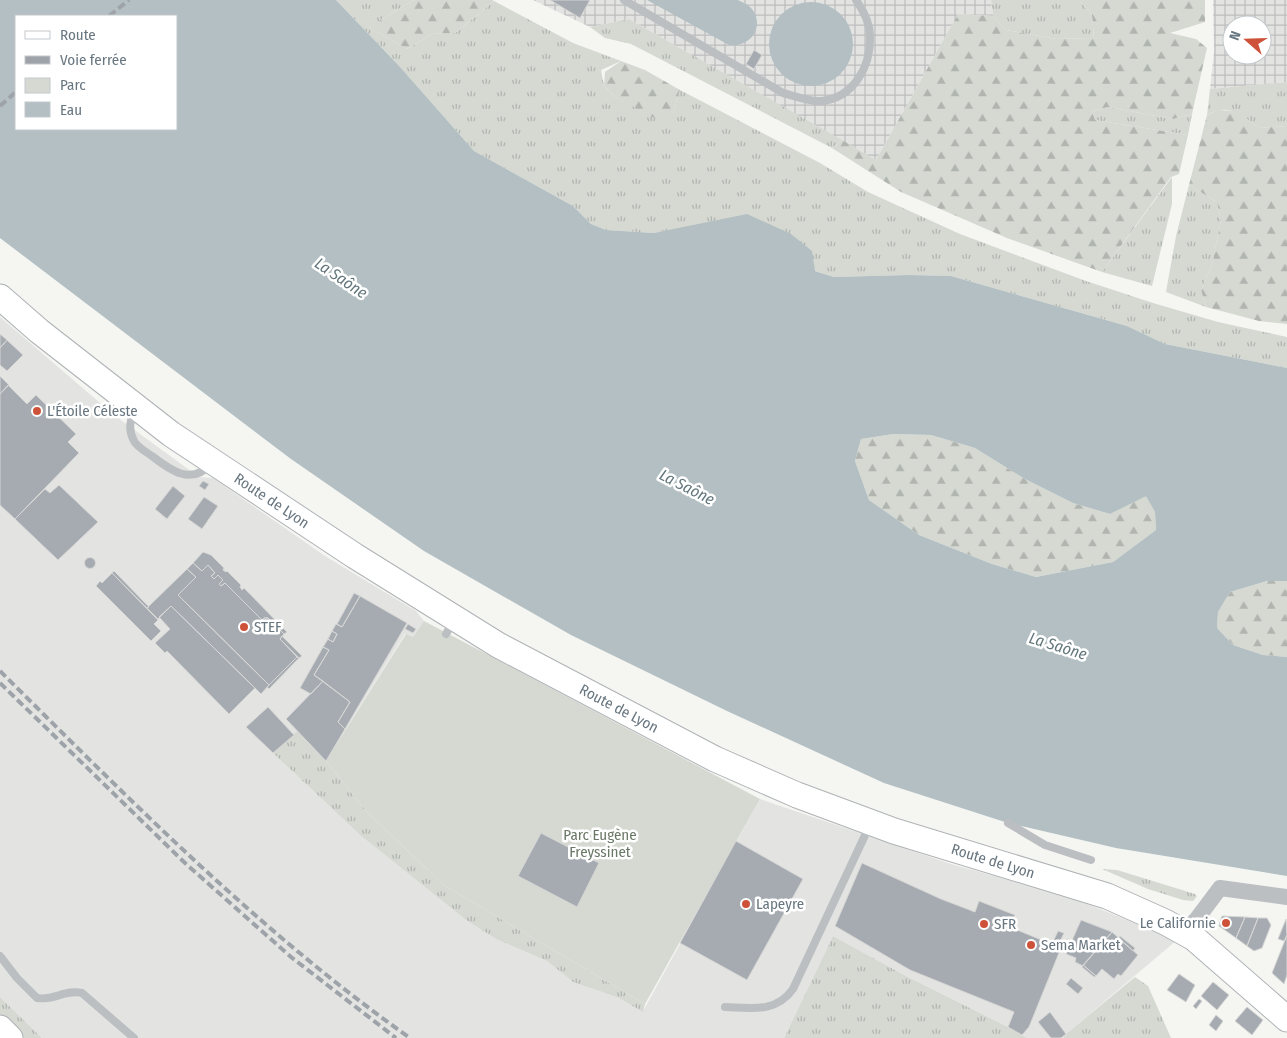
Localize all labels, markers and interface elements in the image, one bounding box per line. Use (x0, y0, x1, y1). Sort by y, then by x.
legend (15, 15, 178, 130)
north arrow (1222, 15, 1272, 65)
text: Route (60, 26, 96, 44)
text: N (1226, 29, 1245, 43)
text: Voie ferrée (60, 51, 127, 69)
text: Parc (60, 76, 86, 94)
text: Eau (60, 101, 82, 119)
water label: La Saône (311, 254, 371, 303)
place label: L'Étoile Céleste (47, 402, 138, 420)
marker: L'Étoile Céleste (31, 405, 43, 417)
water label: La Saône (656, 465, 718, 509)
street label: Route de Lyon (231, 469, 313, 532)
place label: STEF (254, 618, 282, 636)
marker: STEF (238, 621, 250, 633)
water label: La Saône (1027, 628, 1089, 664)
street label: Route de Lyon (576, 680, 661, 737)
park label: Parc Eugène Freyssinet (563, 826, 637, 861)
street label: Route de Lyon (949, 840, 1037, 882)
place label: Lapeyre (756, 895, 804, 913)
marker: Lapeyre (740, 898, 752, 910)
place label: Le Californie (1140, 914, 1216, 932)
place label: SFR (994, 915, 1016, 933)
marker: Le Californie (1220, 917, 1232, 929)
marker: SFR (978, 918, 990, 930)
place label: Sema Market (1041, 936, 1121, 954)
marker: Sema Market (1025, 939, 1037, 951)

